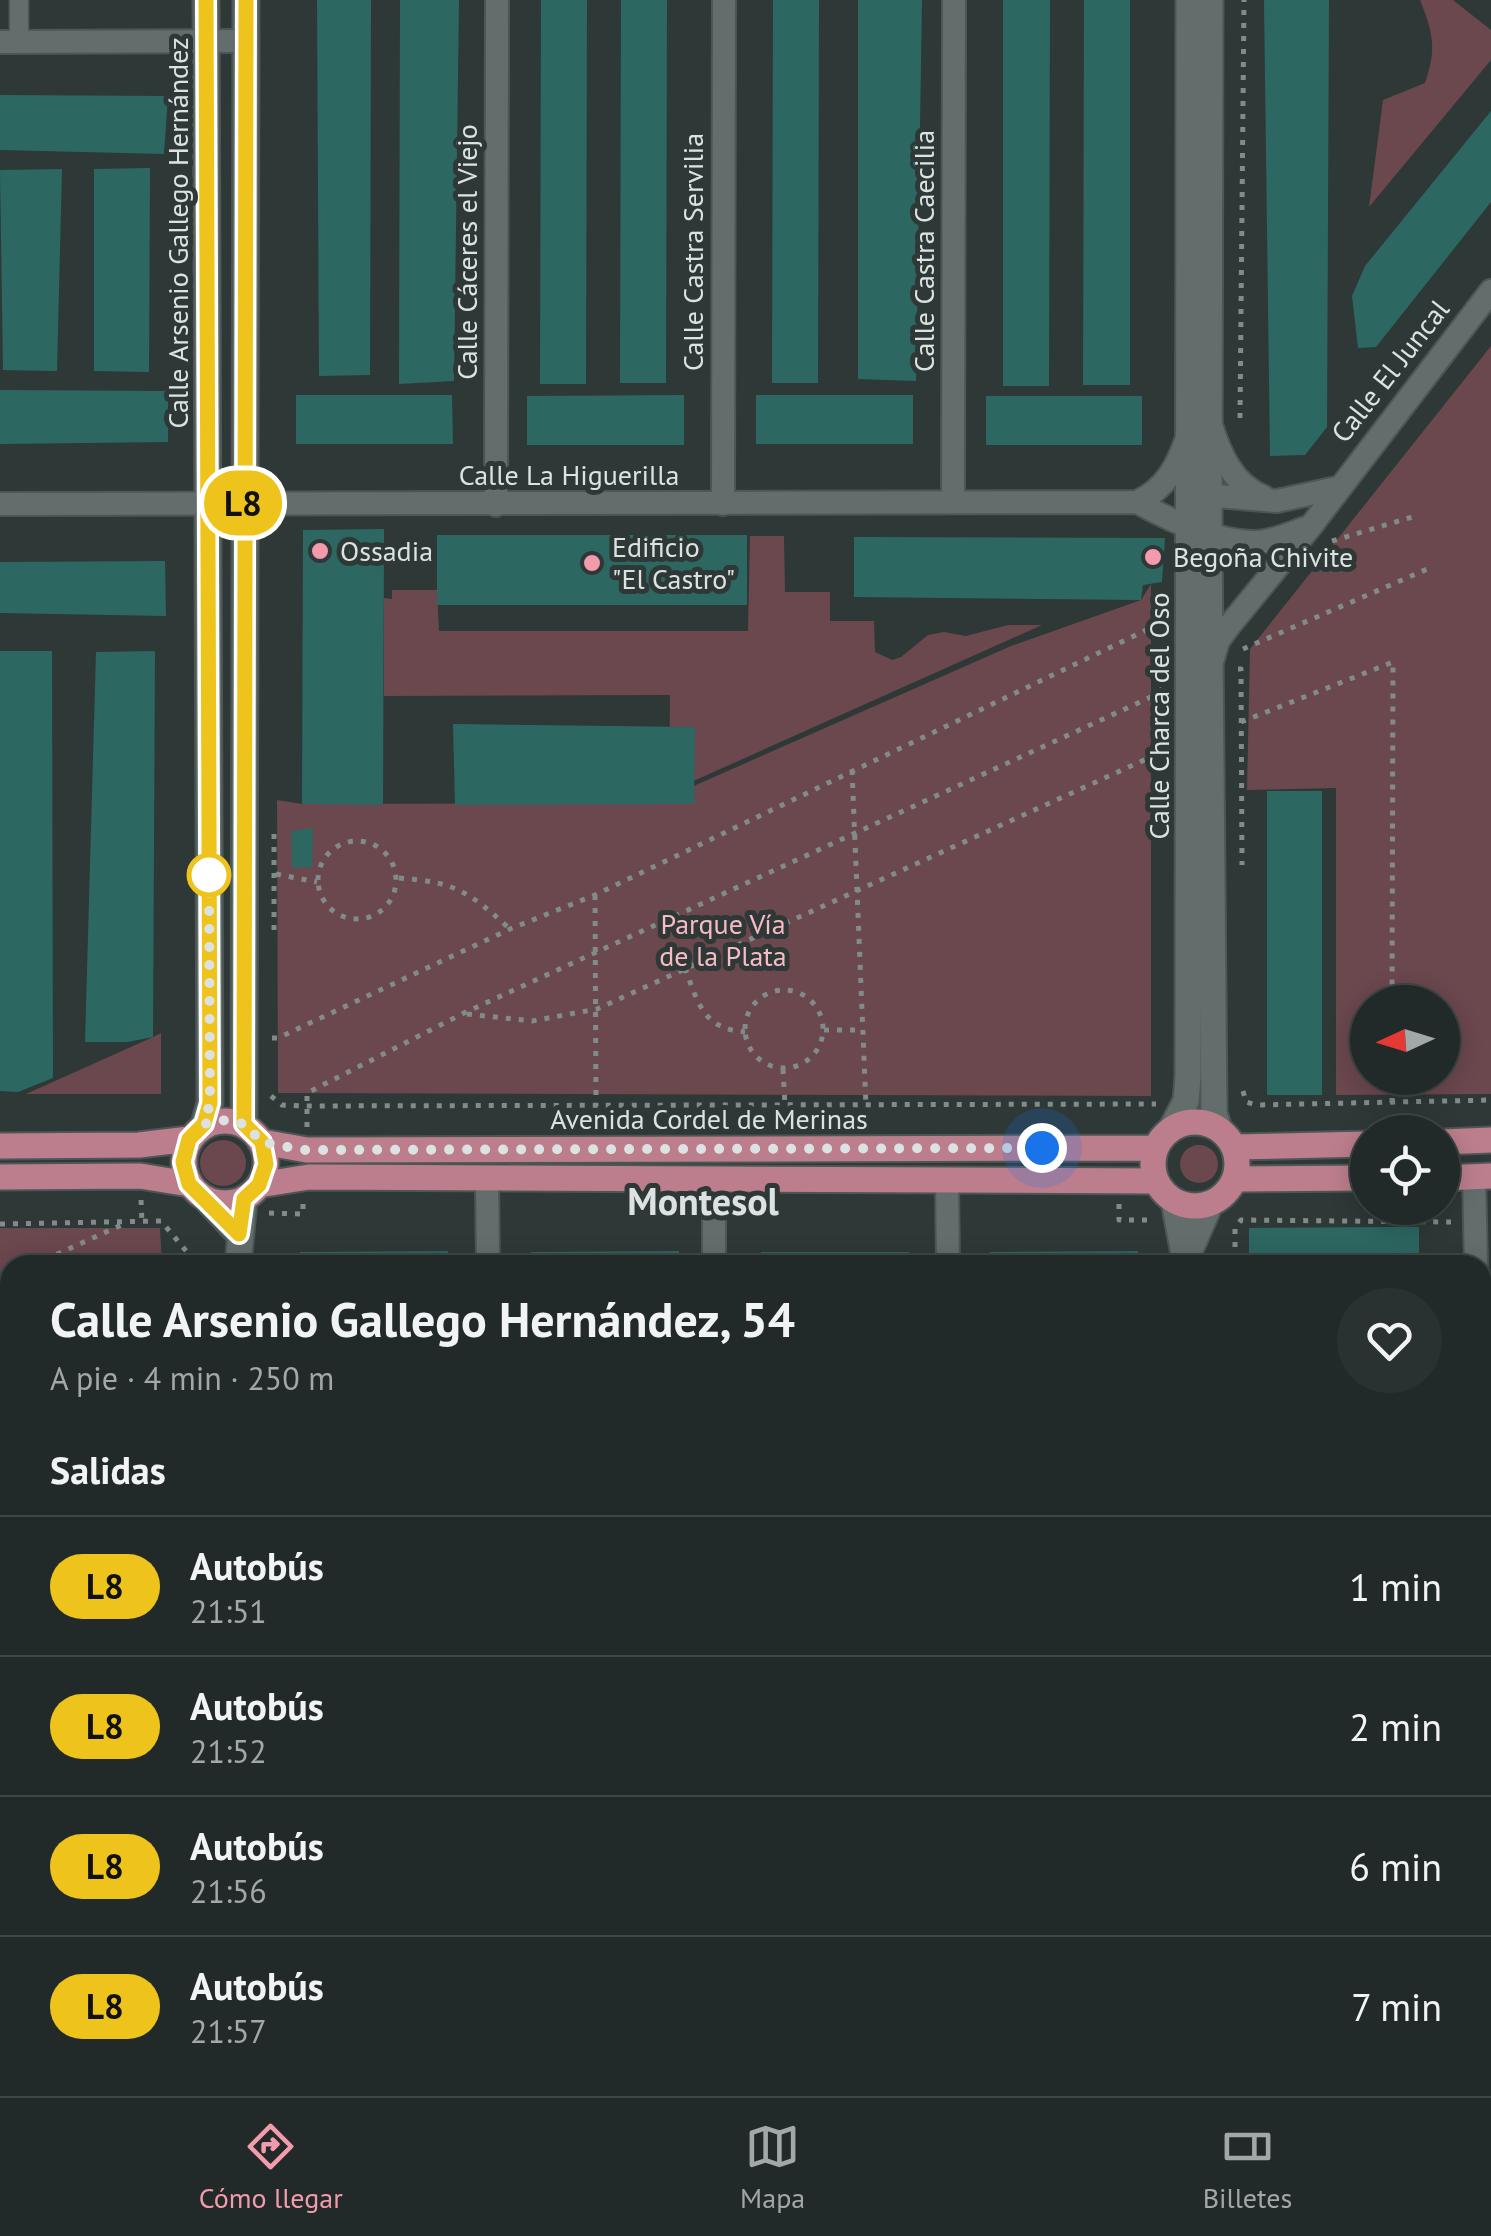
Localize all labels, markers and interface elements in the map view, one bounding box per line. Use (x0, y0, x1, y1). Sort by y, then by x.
street label: Calle Arsenio Gallego Hernández (159, 37, 196, 429)
street label: Calle Cáceres el Viejo (448, 124, 485, 380)
street label: Calle Castra Caecilia (905, 130, 942, 372)
street label: Calle Castra Servilia (674, 133, 711, 371)
street label: Calle El Juncal (1322, 292, 1457, 450)
street label: Calle La Higuerilla (459, 456, 679, 493)
line badge: L8 (198, 470, 288, 536)
text: L8 (224, 480, 262, 526)
place label: Edificio "El Castro" (612, 528, 735, 597)
place label: Ossadia (340, 532, 433, 569)
place label: Begoña Chivite (1173, 538, 1353, 575)
marker: Ossadia (309, 540, 331, 562)
marker: Begoña Chivite (1142, 546, 1164, 568)
marker: Edificio "El Castro" (581, 552, 603, 574)
street label: Calle Charca del Oso (1140, 592, 1177, 840)
unlabelled marker (188, 854, 230, 896)
park label: Parque Vía de la Plata (659, 905, 787, 974)
north arrow (1350, 985, 1460, 1095)
map controls (1350, 985, 1460, 1225)
street label: Avenida Cordel de Merinas (550, 1100, 868, 1137)
button: locate (1350, 1115, 1460, 1225)
your location (1017, 1123, 1067, 1173)
district label: Montesol (627, 1176, 780, 1225)
text: Calle Arsenio Gallego Hernández, 54 (50, 1288, 795, 1350)
button: heart (1337, 1288, 1442, 1393)
text: A pie · 4 min · 250 m (50, 1357, 334, 1399)
text: Salidas (50, 1445, 166, 1494)
text: Autobús (190, 1541, 324, 1590)
text: 1 min (1349, 1562, 1442, 1611)
text: L8 (86, 1563, 124, 1609)
text: 21:51 (190, 1590, 267, 1632)
text: Autobús (190, 1681, 324, 1730)
text: 2 min (1349, 1702, 1442, 1751)
text: L8 (86, 1703, 124, 1749)
text: 21:52 (190, 1730, 267, 1772)
text: Autobús (190, 1821, 324, 1870)
text: 6 min (1349, 1842, 1442, 1891)
text: L8 (86, 1843, 124, 1889)
text: 21:56 (190, 1870, 267, 1912)
text: Autobús (190, 1961, 324, 2010)
text: 7 min (1351, 1982, 1442, 2031)
text: L8 (86, 1983, 124, 2029)
text: 21:57 (190, 2010, 267, 2052)
tab: Cómo llegar (199, 2119, 343, 2216)
tab: Mapa (740, 2119, 805, 2216)
tab: Billetes (1203, 2119, 1292, 2216)

